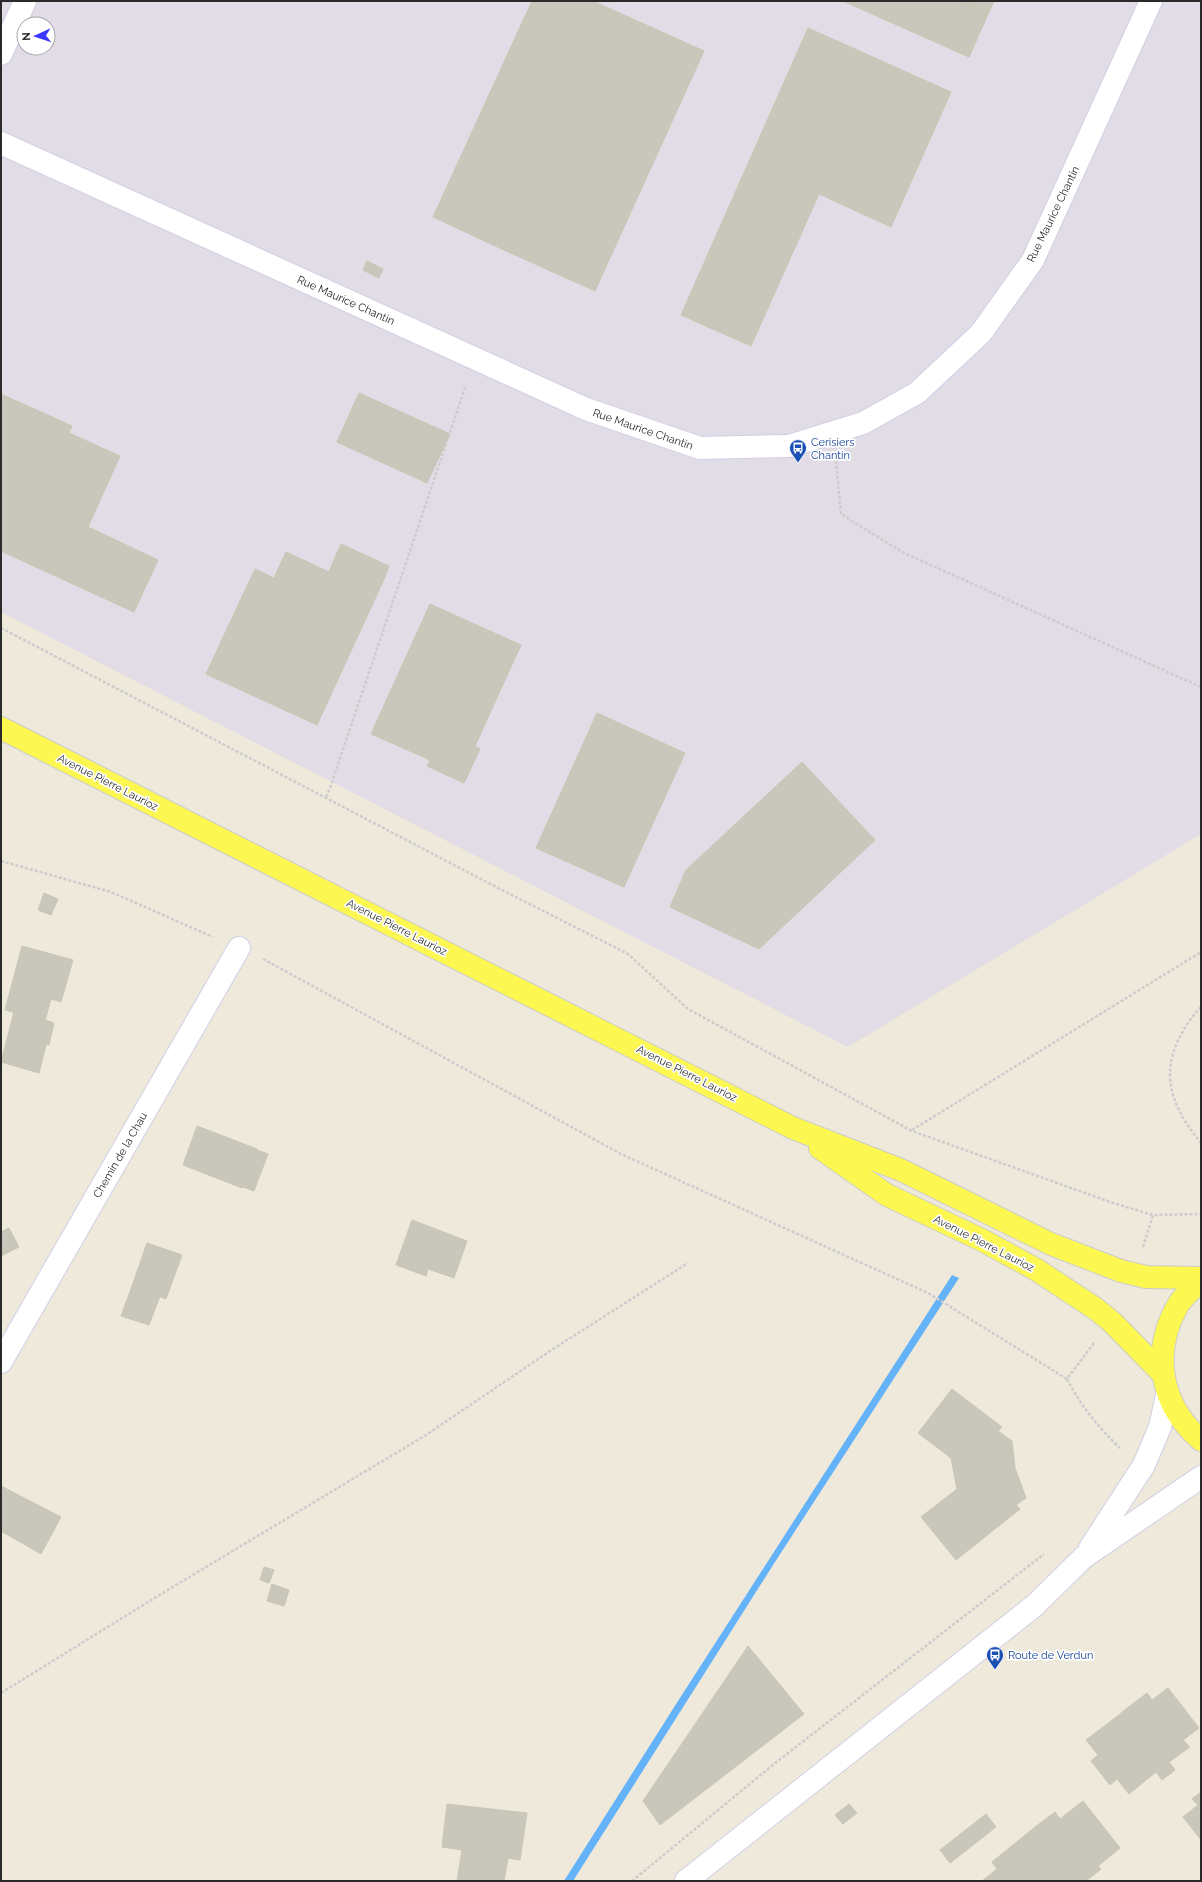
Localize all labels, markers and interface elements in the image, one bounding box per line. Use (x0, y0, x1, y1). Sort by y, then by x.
north arrow (16, 16, 56, 56)
text: N (20, 32, 33, 41)
street label: Rue Maurice Chantin (1025, 164, 1082, 264)
street label: Rue Maurice Chantin (295, 273, 397, 328)
street label: Rue Maurice Chantin (591, 406, 695, 453)
place label: Cerisiers Chantin (811, 436, 855, 462)
bus stop icon: Cerisiers Chantin (788, 438, 808, 463)
street label: Avenue Pierre Laurioz (55, 751, 161, 814)
street label: Avenue Pierre Laurioz (344, 896, 450, 959)
street label: Avenue Pierre Laurioz (634, 1042, 740, 1105)
street label: Chemin de la Chau (91, 1110, 150, 1200)
street label: Avenue Pierre Laurioz (931, 1212, 1037, 1275)
bus stop icon: Route de Verdun (985, 1645, 1005, 1670)
place label: Route de Verdun (1008, 1649, 1093, 1662)

